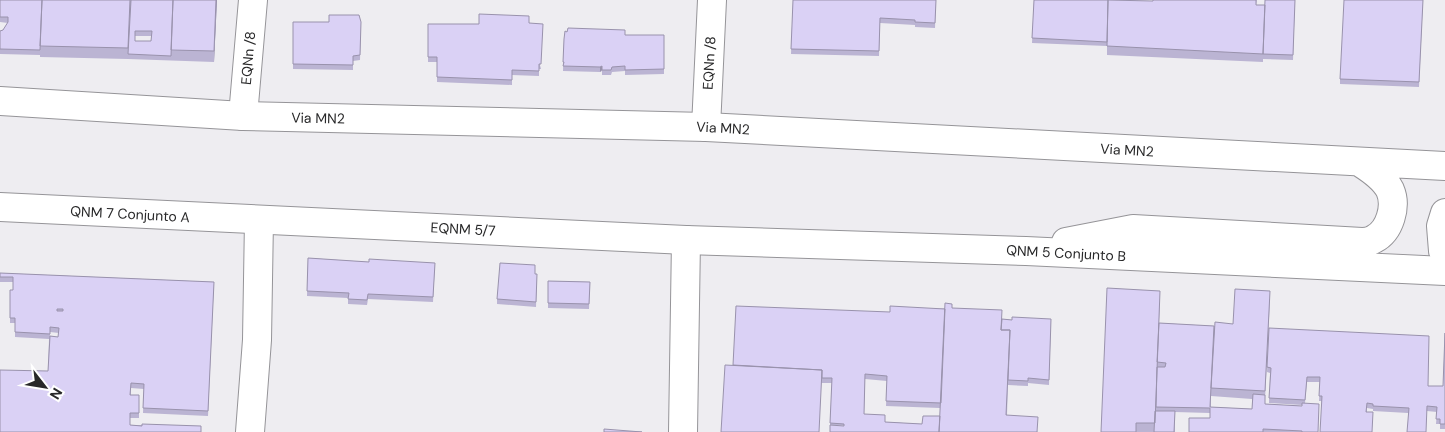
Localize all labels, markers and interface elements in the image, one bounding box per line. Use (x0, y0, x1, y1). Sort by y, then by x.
street label: EQNn /8 (237, 30, 259, 86)
street label: EQNn /8 (699, 36, 719, 90)
street label: Via MN2 (291, 109, 345, 127)
street label: Via MN2 (696, 118, 750, 138)
street label: Via MN2 (1100, 140, 1154, 160)
street label: QNM 7 Conjunto A (70, 202, 190, 226)
street label: EQNM 5/7 (430, 218, 496, 240)
street label: QNM 5 Conjunto B (1006, 241, 1126, 265)
north arrow (20, 362, 70, 412)
text: N (46, 385, 66, 403)

